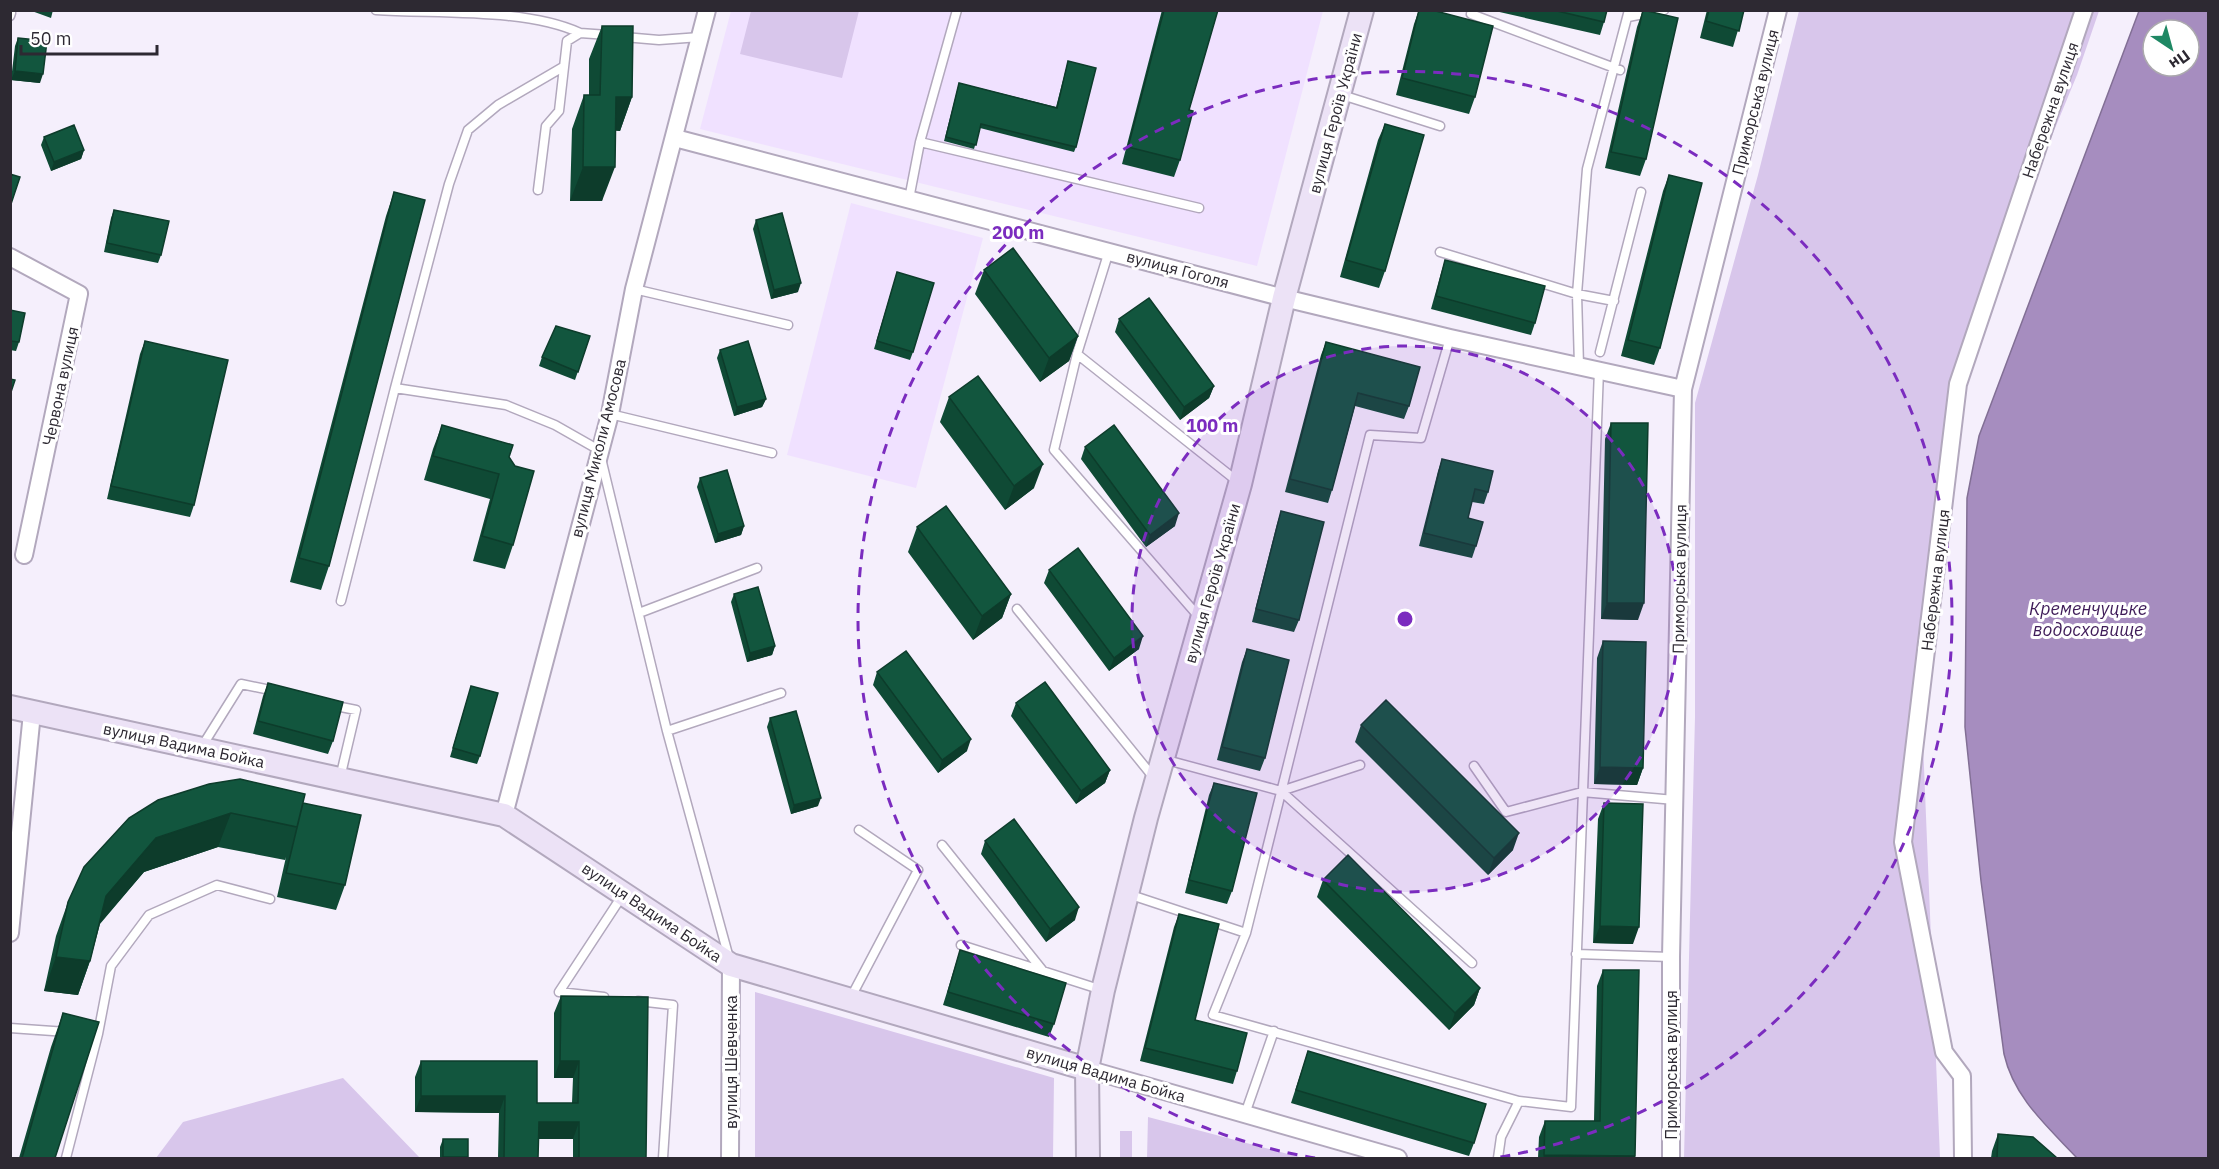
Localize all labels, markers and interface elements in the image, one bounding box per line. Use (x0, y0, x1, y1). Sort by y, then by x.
scale bar (21, 18, 158, 56)
north arrow (2141, 18, 2201, 78)
text: 50 m (30, 27, 72, 50)
street label: Приморська вулиця (1727, 27, 1783, 177)
street label: вулиця Героїв України (1304, 31, 1366, 195)
street label: Набережна вулиця (2017, 39, 2083, 181)
text: Пн (2165, 46, 2194, 74)
text: 200 m (992, 221, 1044, 244)
street label: вулиця Гоголя (1124, 246, 1232, 292)
street label: Червона вулиця (38, 325, 82, 447)
street label: вулиця Миколи Амосова (566, 356, 630, 540)
text: 100 m (1186, 414, 1238, 437)
street label: вулиця Героїв України (1180, 501, 1244, 665)
street label: Приморська вулиця (1668, 504, 1690, 654)
street label: Набережна вулиця (1916, 508, 1954, 652)
water label: Кременчуцьке водосховище (2029, 597, 2147, 641)
centre of rings (1395, 609, 1415, 629)
street label: вулиця Вадима Бойка (102, 718, 267, 772)
street label: вулиця Вадима Бойка (578, 858, 726, 967)
street label: Приморська вулиця (1661, 990, 1681, 1140)
street label: вулиця Шевченка (721, 995, 741, 1129)
street label: вулиця Вадима Бойка (1024, 1042, 1188, 1106)

